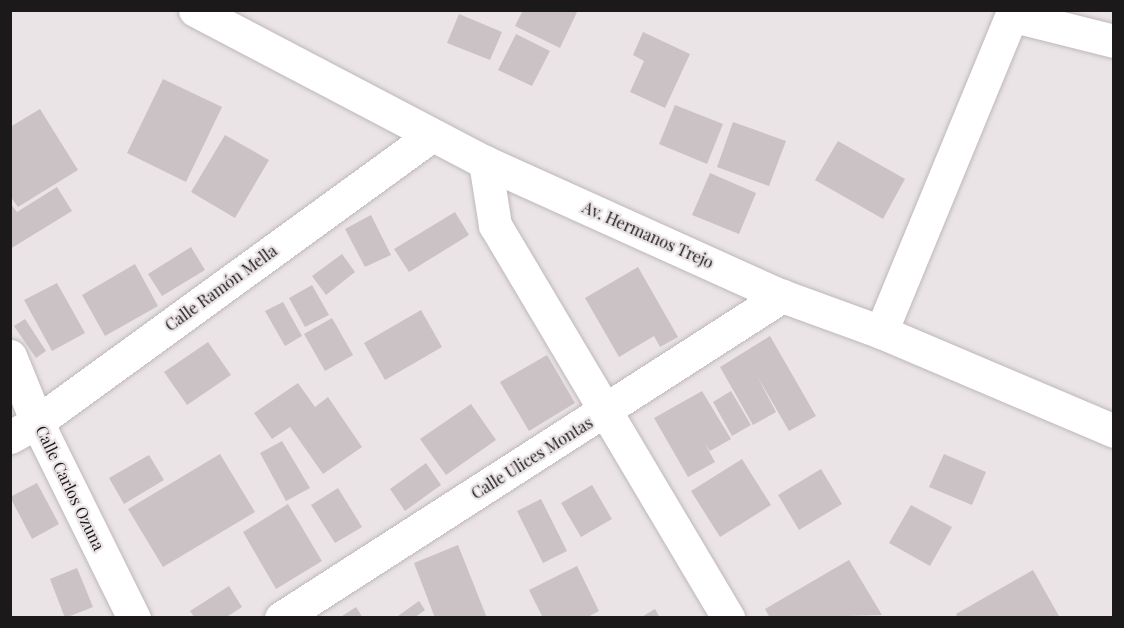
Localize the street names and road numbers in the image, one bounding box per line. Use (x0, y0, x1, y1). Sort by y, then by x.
street label: Av. Hermanos Trejo (579, 197, 717, 273)
street label: Calle Ramón Mella (161, 241, 281, 335)
street label: Calle Ulices Montas (468, 413, 596, 503)
street label: Calle Carlos Ozuna (31, 422, 109, 554)

